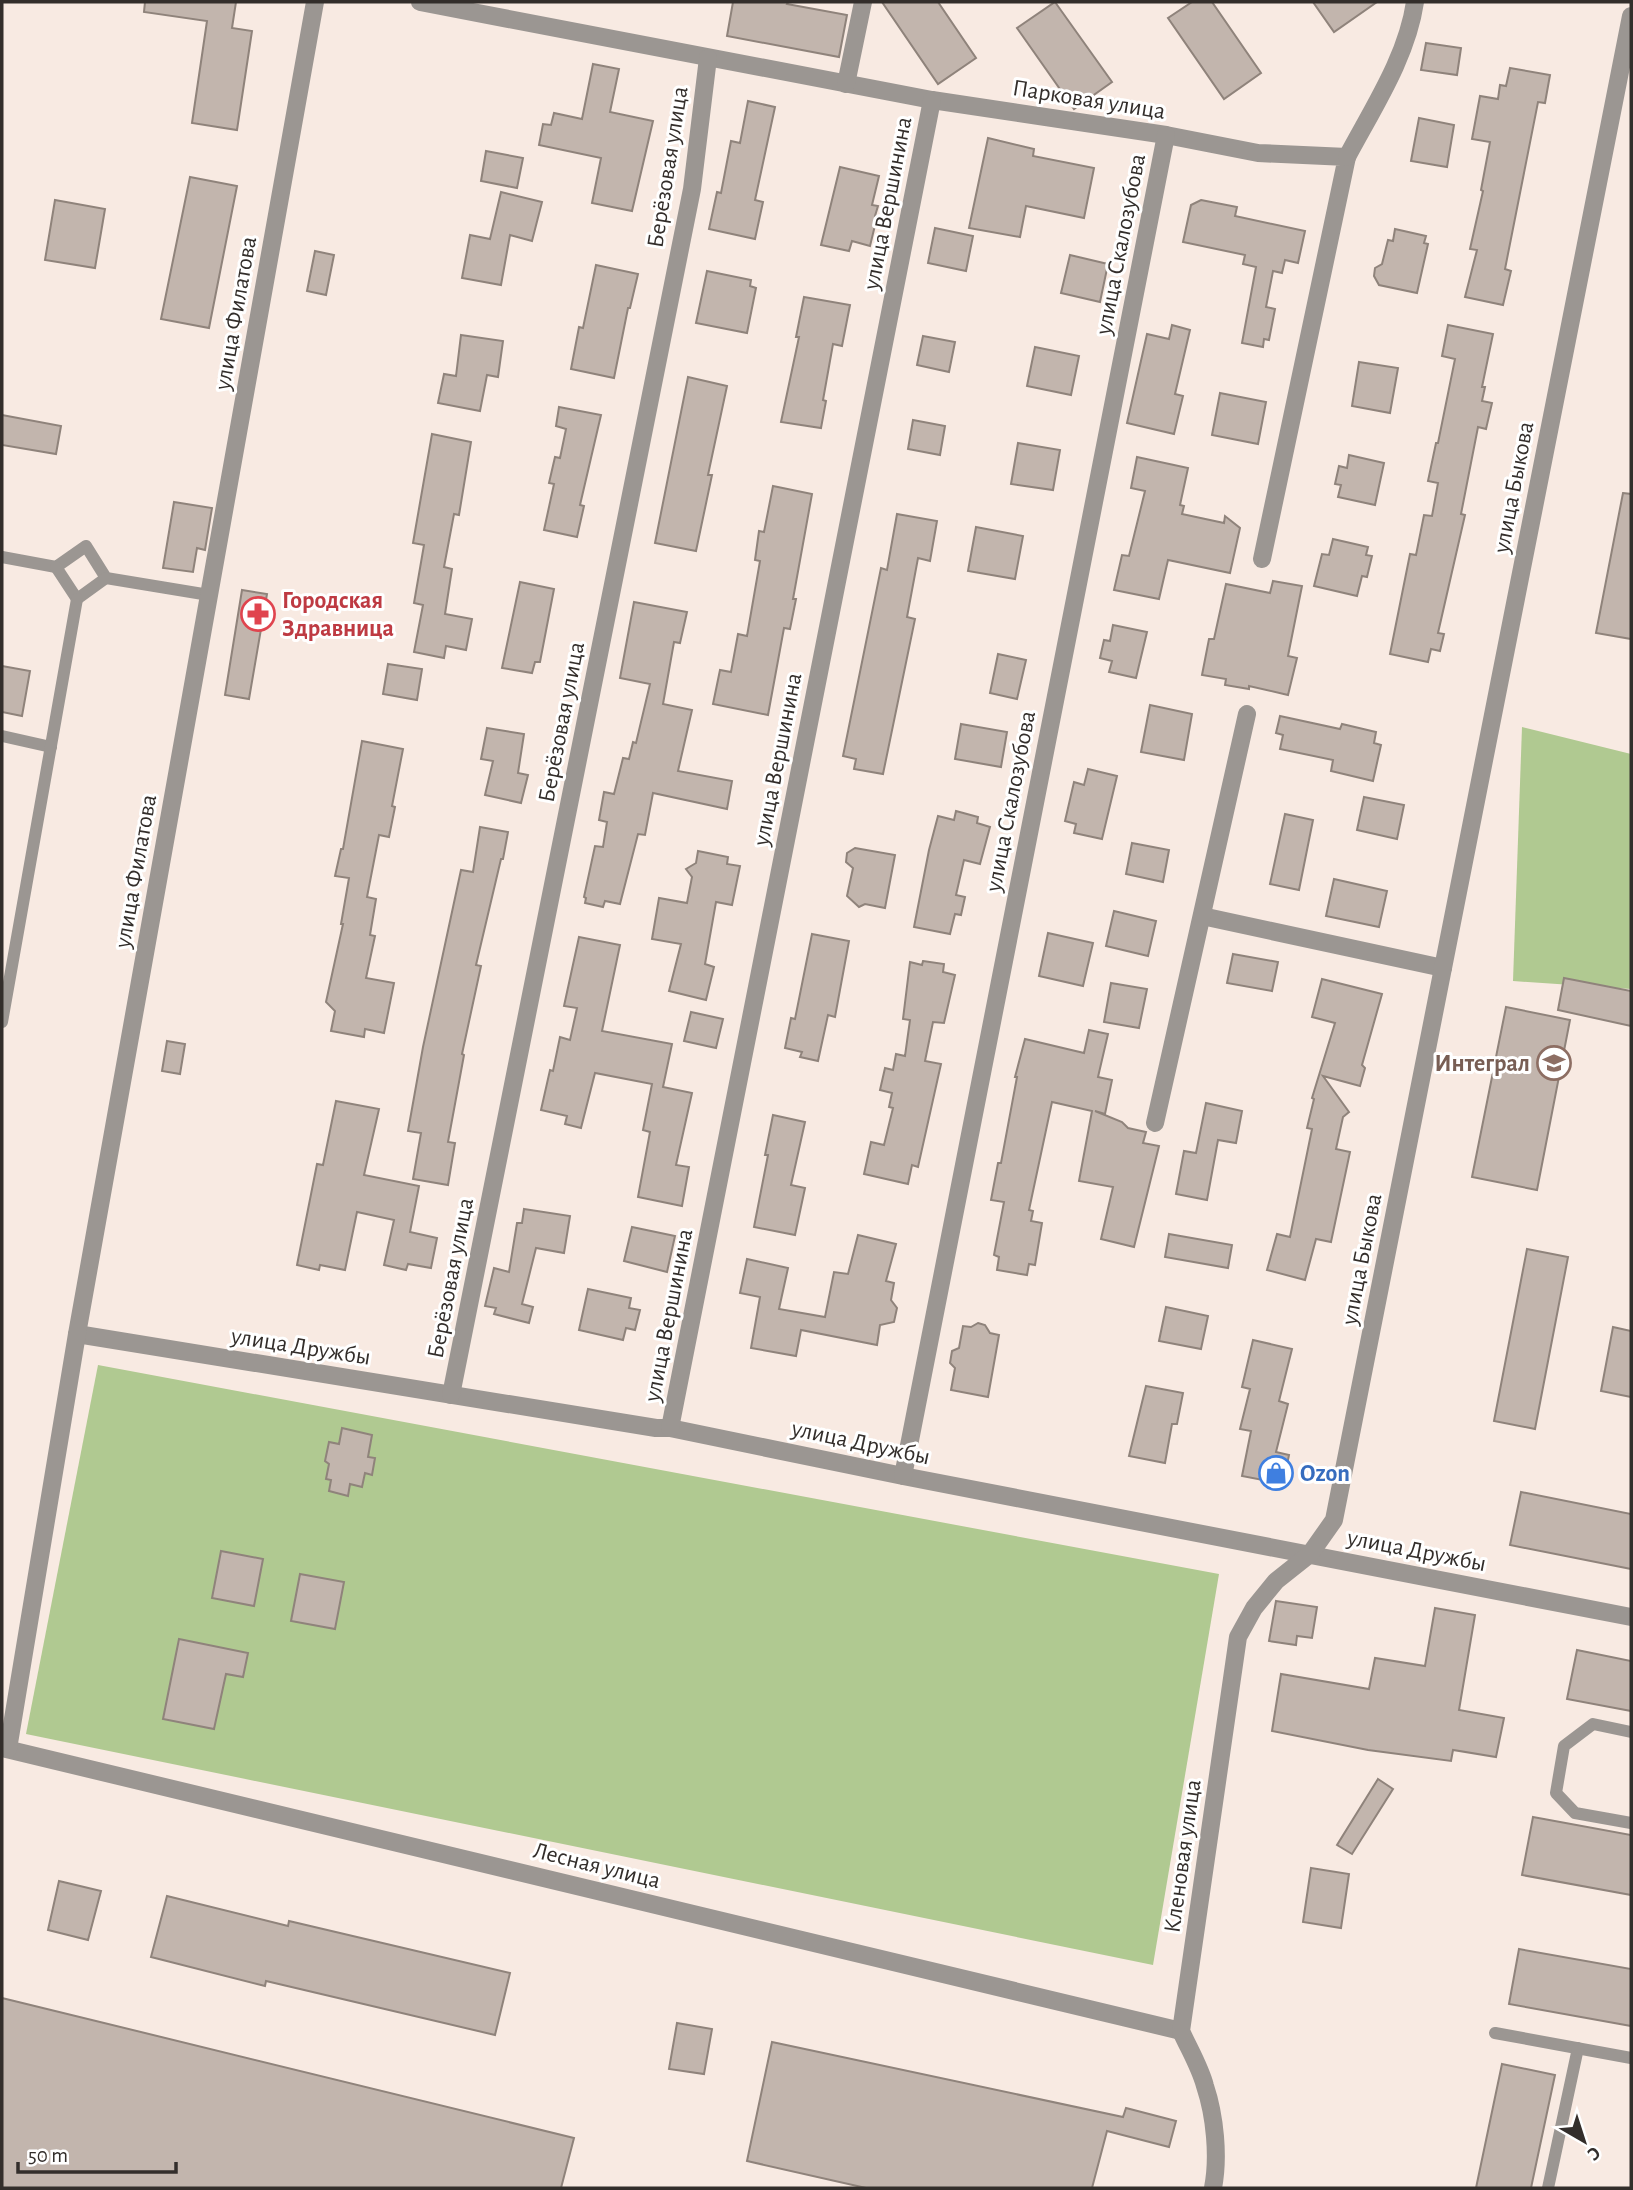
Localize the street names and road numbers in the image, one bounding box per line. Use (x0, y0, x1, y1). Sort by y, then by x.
street label: Парковая улица (1011, 76, 1167, 124)
street label: Берёзовая улица (643, 85, 693, 250)
street label: улица Вершинина (859, 115, 917, 293)
street label: улица Скалозубова (1091, 152, 1150, 338)
street label: улица Филатова (210, 235, 261, 393)
street label: улица Быкова (1489, 419, 1538, 556)
street label: Берёзовая улица (535, 640, 589, 805)
street label: улица Вершинина (749, 671, 807, 849)
street label: улица Скалозубова (981, 709, 1040, 895)
street label: улица Филатова (110, 793, 161, 951)
street label: улица Быкова (1337, 1191, 1386, 1328)
street label: Берёзовая улица (424, 1196, 478, 1361)
street label: улица Вершинина (640, 1227, 698, 1405)
street label: улица Дружбы (228, 1324, 372, 1370)
street label: улица Дружбы (788, 1416, 932, 1469)
street label: улица Дружбы (1344, 1526, 1488, 1576)
street label: Кленовая улица (1160, 1778, 1206, 1934)
street label: Лесная улица (531, 1839, 663, 1893)

